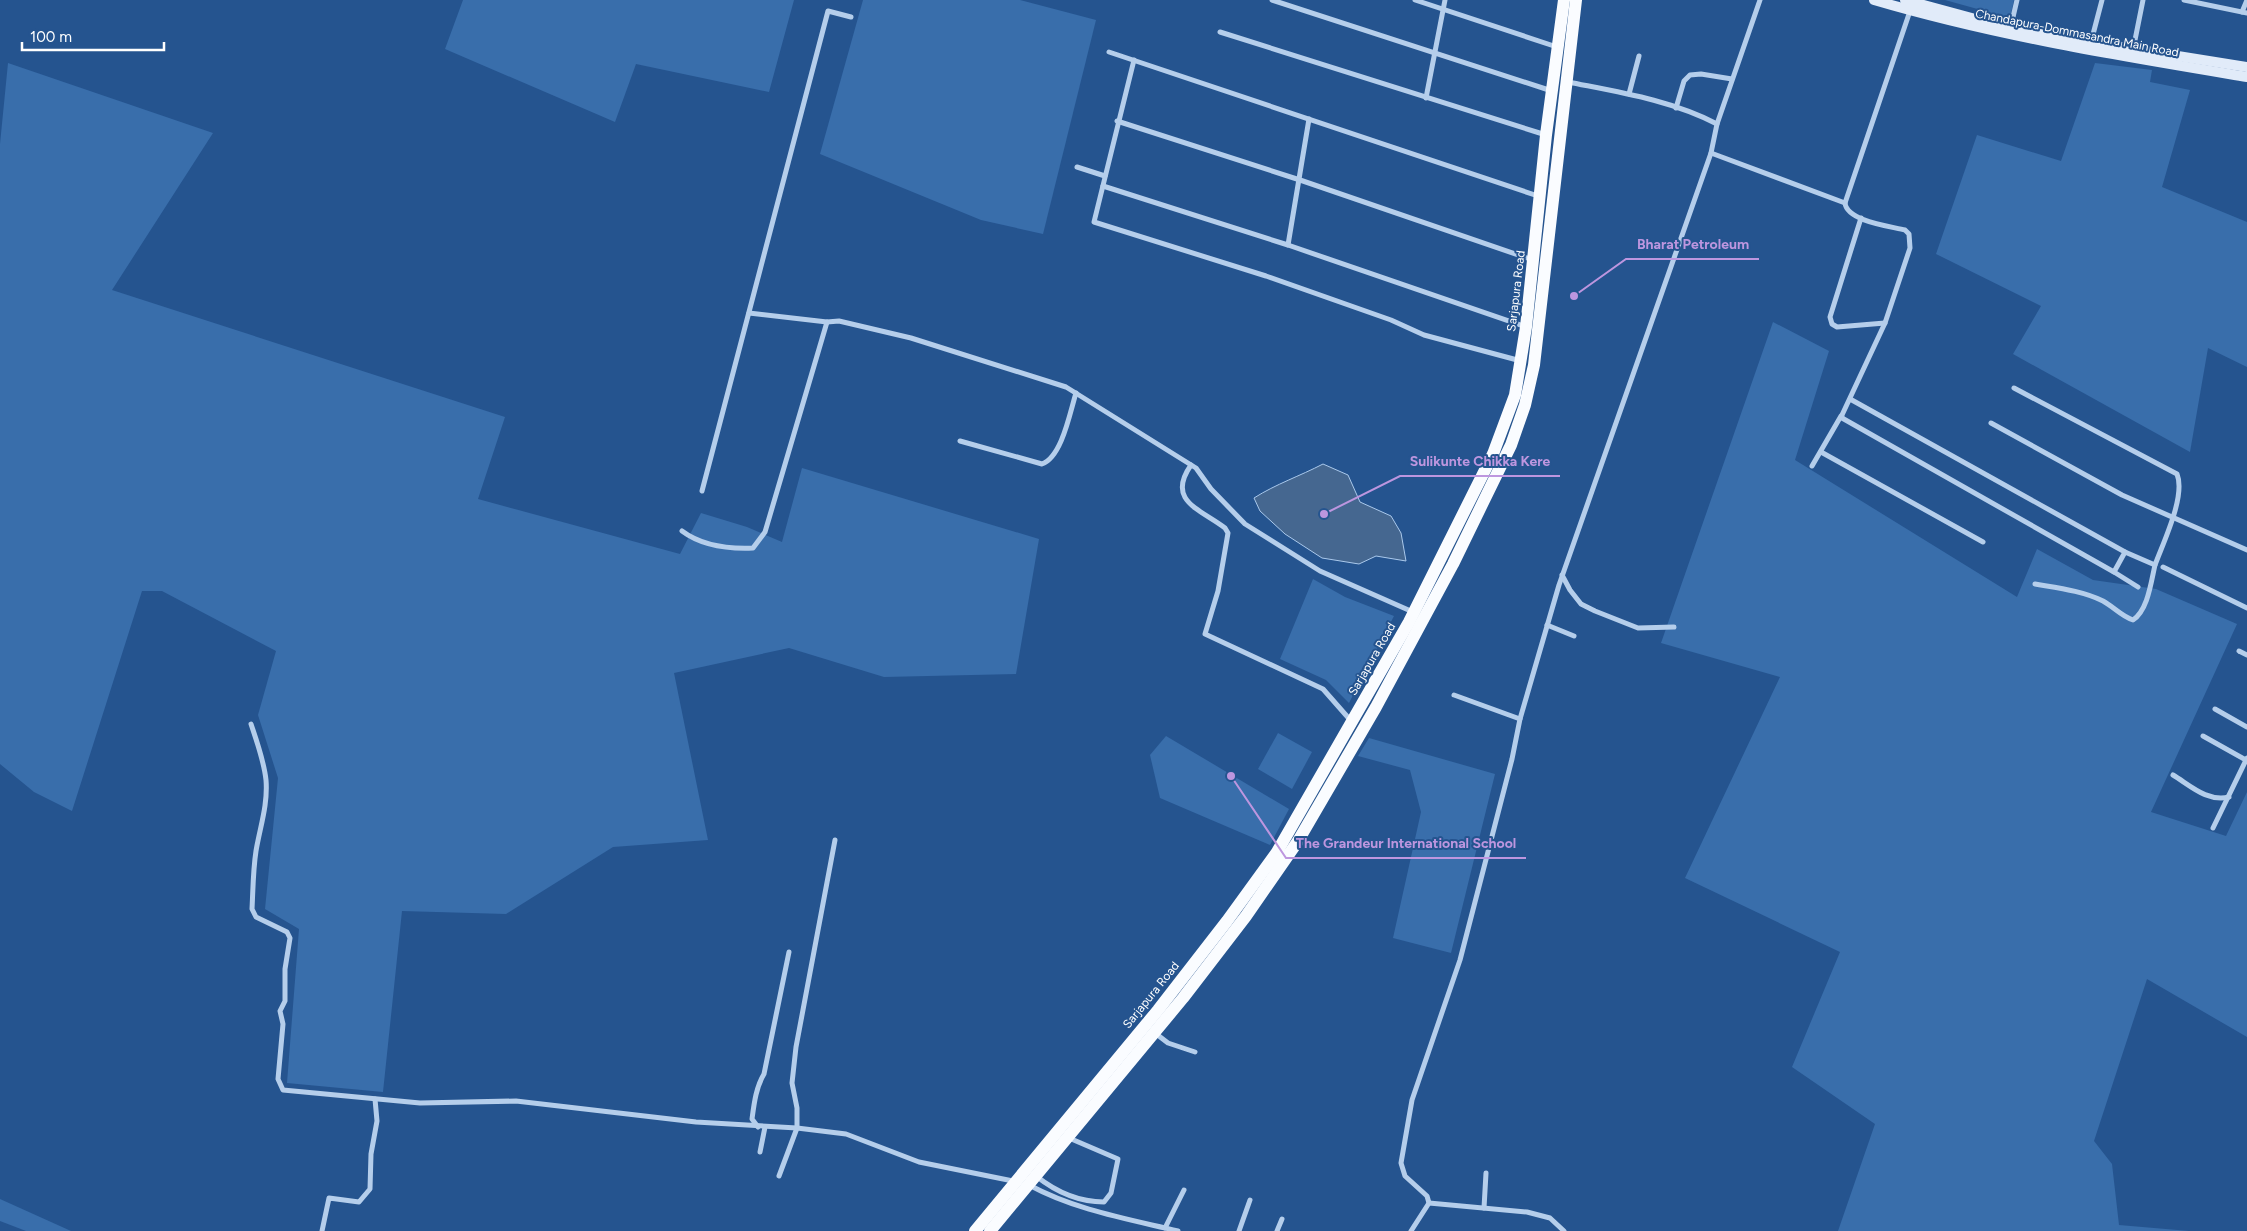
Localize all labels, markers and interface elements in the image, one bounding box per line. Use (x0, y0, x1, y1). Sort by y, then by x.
street label: Chandapura-Dommasandra Main Road (1974, 6, 2180, 60)
scale bar (22, 20, 165, 52)
text: 100 m (30, 28, 72, 46)
callout: Bharat Petroleum (1626, 230, 1759, 259)
text: Bharat Petroleum (1637, 236, 1749, 253)
street label: Sarjapura Road (1504, 250, 1528, 332)
callout: Sulikunte Chikka Kere (1400, 447, 1560, 476)
text: Sulikunte Chikka Kere (1410, 453, 1551, 470)
street label: Sarjapura Road (1346, 620, 1398, 698)
callout: The Grandeur International School (1286, 829, 1526, 858)
text: The Grandeur International School (1296, 835, 1516, 852)
street label: Sarjapura Road (1120, 959, 1182, 1031)

